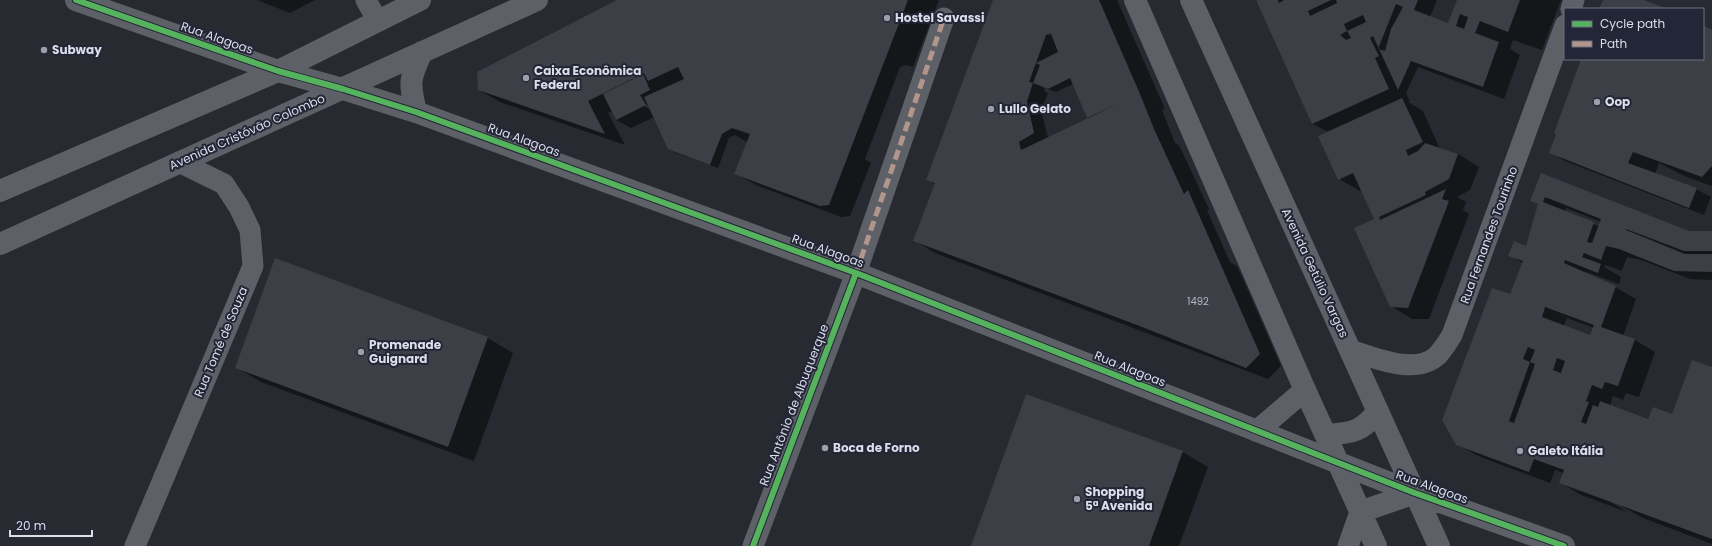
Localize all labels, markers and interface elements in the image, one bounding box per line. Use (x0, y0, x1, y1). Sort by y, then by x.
legend (1564, 8, 1704, 60)
place label: Hostel Savassi (895, 9, 985, 26)
marker: Hostel Savassi (882, 13, 892, 23)
text: Cycle path (1600, 15, 1665, 32)
street label: Rua Alagoas (179, 17, 256, 58)
text: Path (1600, 35, 1627, 52)
place label: Subway (52, 41, 102, 58)
marker: Subway (39, 45, 49, 55)
place label: Caixa Econômica Federal (534, 62, 641, 93)
marker: Caixa Econômica Federal (521, 73, 531, 83)
street label: Avenida Cristóvão Colombo (166, 89, 328, 174)
place label: Oop (1605, 93, 1630, 110)
marker: Oop (1592, 97, 1602, 107)
place label: Lullo Gelato (999, 100, 1071, 117)
marker: Lullo Gelato (986, 104, 996, 114)
street label: Rua Alagoas (486, 119, 563, 160)
street label: Rua Fernandes Tourinho (1456, 163, 1521, 306)
street label: Avenida Getúlio Vargas (1278, 205, 1353, 340)
street label: Rua Alagoas (790, 230, 867, 271)
street label: Rua Tomé de Souza (190, 284, 251, 400)
house number: 1492 (1187, 294, 1209, 309)
street label: Rua Antônio de Albuquerque (755, 321, 832, 488)
place label: Promenade Guignard (369, 336, 442, 367)
street label: Rua Alagoas (1092, 346, 1168, 391)
marker: Promenade Guignard (356, 347, 366, 357)
place label: Boca de Forno (833, 439, 920, 456)
place label: Galeto Itália (1528, 442, 1603, 459)
marker: Boca de Forno (820, 443, 830, 453)
marker: Galeto Itália (1515, 446, 1525, 456)
street label: Rua Alagoas (1394, 466, 1471, 507)
place label: Shopping 5ª Avenida (1085, 483, 1153, 514)
marker: Shopping 5ª Avenida (1072, 494, 1082, 504)
scale bar (10, 512, 92, 538)
text: 20 m (16, 517, 46, 534)

